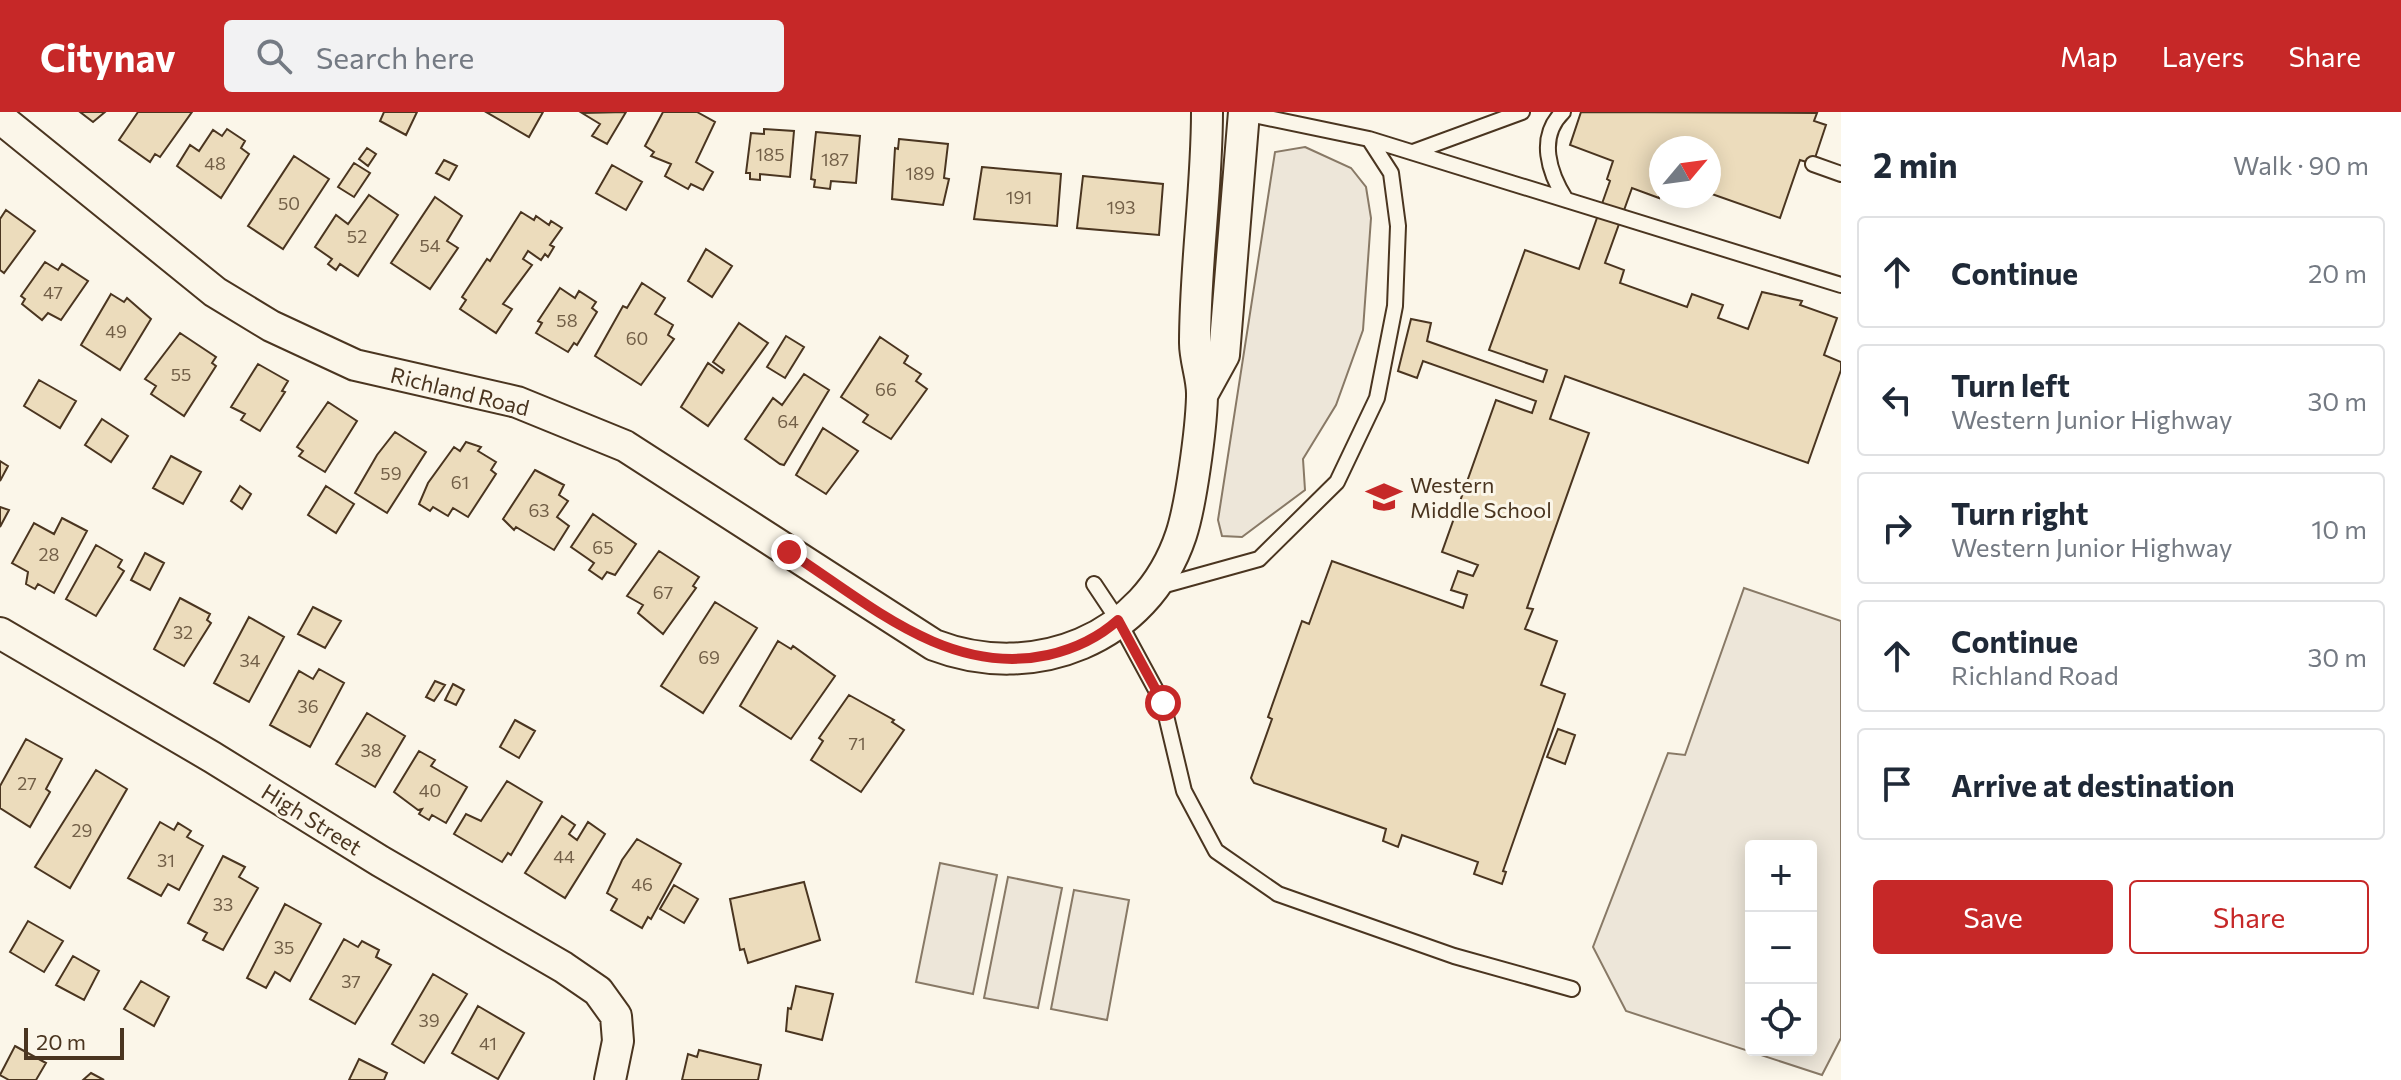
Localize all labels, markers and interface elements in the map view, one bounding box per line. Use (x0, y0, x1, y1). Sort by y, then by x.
search box (224, 20, 784, 92)
text: Citynav (40, 33, 176, 80)
icon: search (252, 34, 296, 78)
text: Search here (316, 38, 474, 75)
text: Map (2060, 39, 2118, 73)
text: Layers (2162, 39, 2244, 73)
text: Share (2288, 39, 2361, 73)
north arrow (1649, 136, 1721, 208)
house number: 185 (756, 143, 784, 165)
text: 2 min (1873, 143, 1958, 185)
house number: 187 (821, 148, 849, 170)
text: Walk · 90 m (2233, 149, 2369, 180)
house number: 48 (204, 152, 226, 174)
house number: 189 (905, 162, 935, 184)
house number: 191 (1006, 186, 1032, 208)
house number: 50 (278, 192, 300, 214)
house number: 193 (1107, 196, 1135, 218)
house number: 52 (347, 225, 367, 247)
house number: 54 (419, 234, 441, 256)
icon: ahead (1875, 250, 1919, 294)
text: Continue (1951, 254, 2078, 291)
text: 20 m (2308, 257, 2367, 288)
house number: 47 (43, 281, 63, 303)
house number: 58 (556, 309, 578, 331)
house number: 49 (105, 320, 127, 342)
house number: 60 (626, 327, 648, 349)
street label: Richland Road (388, 361, 532, 421)
house number: 55 (171, 363, 191, 385)
text: Turn left (1951, 366, 2070, 403)
house number: 66 (875, 378, 897, 400)
icon: left (1875, 378, 1919, 422)
text: 30 m (2308, 385, 2367, 416)
text: Western Junior Highway (1951, 403, 2232, 434)
house number: 64 (777, 410, 799, 432)
house number: 59 (380, 462, 402, 484)
house number: 61 (451, 471, 469, 493)
place label: Western Middle School (1410, 471, 1552, 523)
school or university icon: Western Middle School (1365, 478, 1403, 516)
text: Turn right (1951, 494, 2088, 531)
house number: 63 (528, 499, 550, 521)
icon: right (1875, 506, 1919, 550)
text: 10 m (2311, 513, 2367, 544)
text: Western Junior Highway (1951, 531, 2232, 562)
route end (771, 534, 807, 570)
house number: 65 (592, 536, 614, 558)
house number: 28 (39, 543, 60, 565)
house number: 67 (653, 581, 673, 603)
house number: 32 (173, 621, 193, 643)
text: Continue (1951, 622, 2078, 659)
icon: ahead (1875, 634, 1919, 678)
text: 30 m (2308, 641, 2367, 672)
house number: 69 (698, 646, 720, 668)
house number: 34 (239, 649, 261, 671)
text: Richland Road (1951, 659, 2119, 690)
route start (1145, 685, 1181, 721)
house number: 36 (297, 695, 319, 717)
house number: 71 (848, 732, 866, 754)
house number: 38 (360, 739, 382, 761)
icon: arrive (1875, 762, 1919, 806)
text: Arrive at destination (1951, 766, 2235, 803)
house number: 27 (17, 772, 37, 794)
street label: High Street (257, 778, 367, 860)
house number: 40 (419, 779, 441, 801)
house number: 29 (72, 819, 92, 841)
map controls (1745, 840, 1817, 1056)
button: + (1745, 840, 1817, 912)
house number: 44 (553, 845, 575, 867)
house number: 31 (157, 849, 175, 871)
house number: 46 (631, 873, 653, 895)
button: Save (1873, 880, 2113, 954)
button: Share (2129, 880, 2369, 954)
house number: 33 (213, 893, 233, 915)
button: − (1745, 912, 1817, 984)
house number: 35 (274, 936, 294, 958)
house number: 37 (341, 970, 361, 992)
button: locate (1745, 984, 1817, 1056)
house number: 39 (418, 1009, 440, 1031)
scale bar (24, 1024, 124, 1060)
text: 20 m (36, 1028, 86, 1055)
house number: 41 (479, 1032, 497, 1054)

